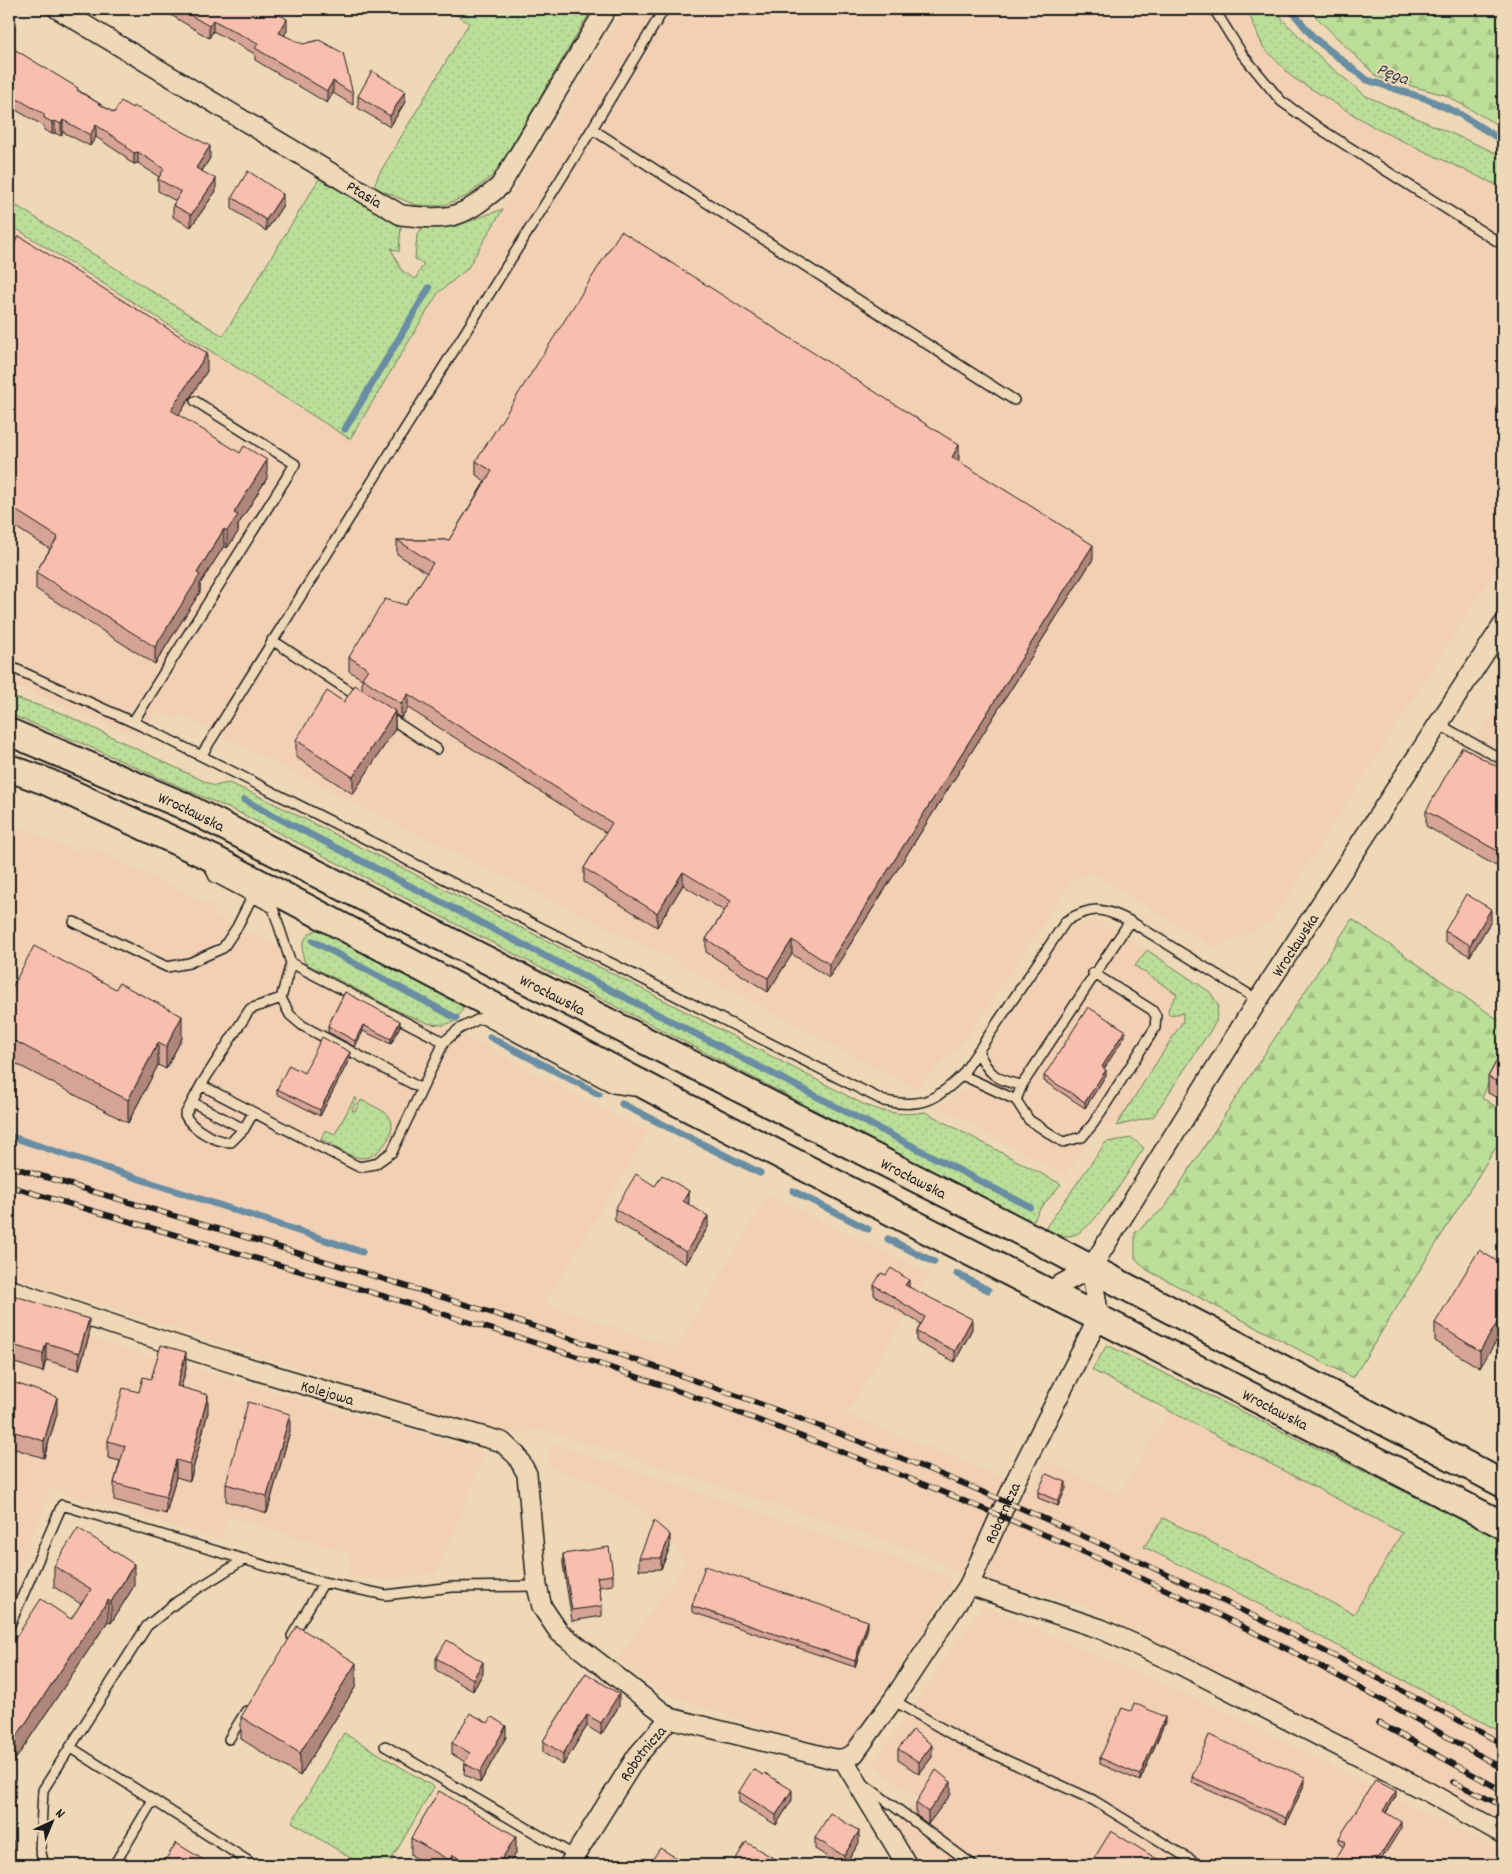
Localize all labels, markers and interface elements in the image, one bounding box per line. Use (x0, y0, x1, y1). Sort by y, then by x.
water label: Pęga (1372, 58, 1413, 93)
street label: Ptasia (341, 176, 386, 215)
street label: Wrocławska (154, 787, 228, 839)
street label: Wrocławska (1267, 909, 1326, 982)
street label: Wrocławska (515, 970, 589, 1023)
street label: Wrocławska (876, 1153, 950, 1206)
street label: Kolejowa (298, 1375, 357, 1413)
street label: Wrocławska (1238, 1384, 1312, 1438)
street label: Robotnicza (980, 1479, 1028, 1548)
street label: Robotnicza (615, 1721, 673, 1786)
north arrow (28, 1796, 78, 1846)
text: N (50, 1804, 69, 1824)

